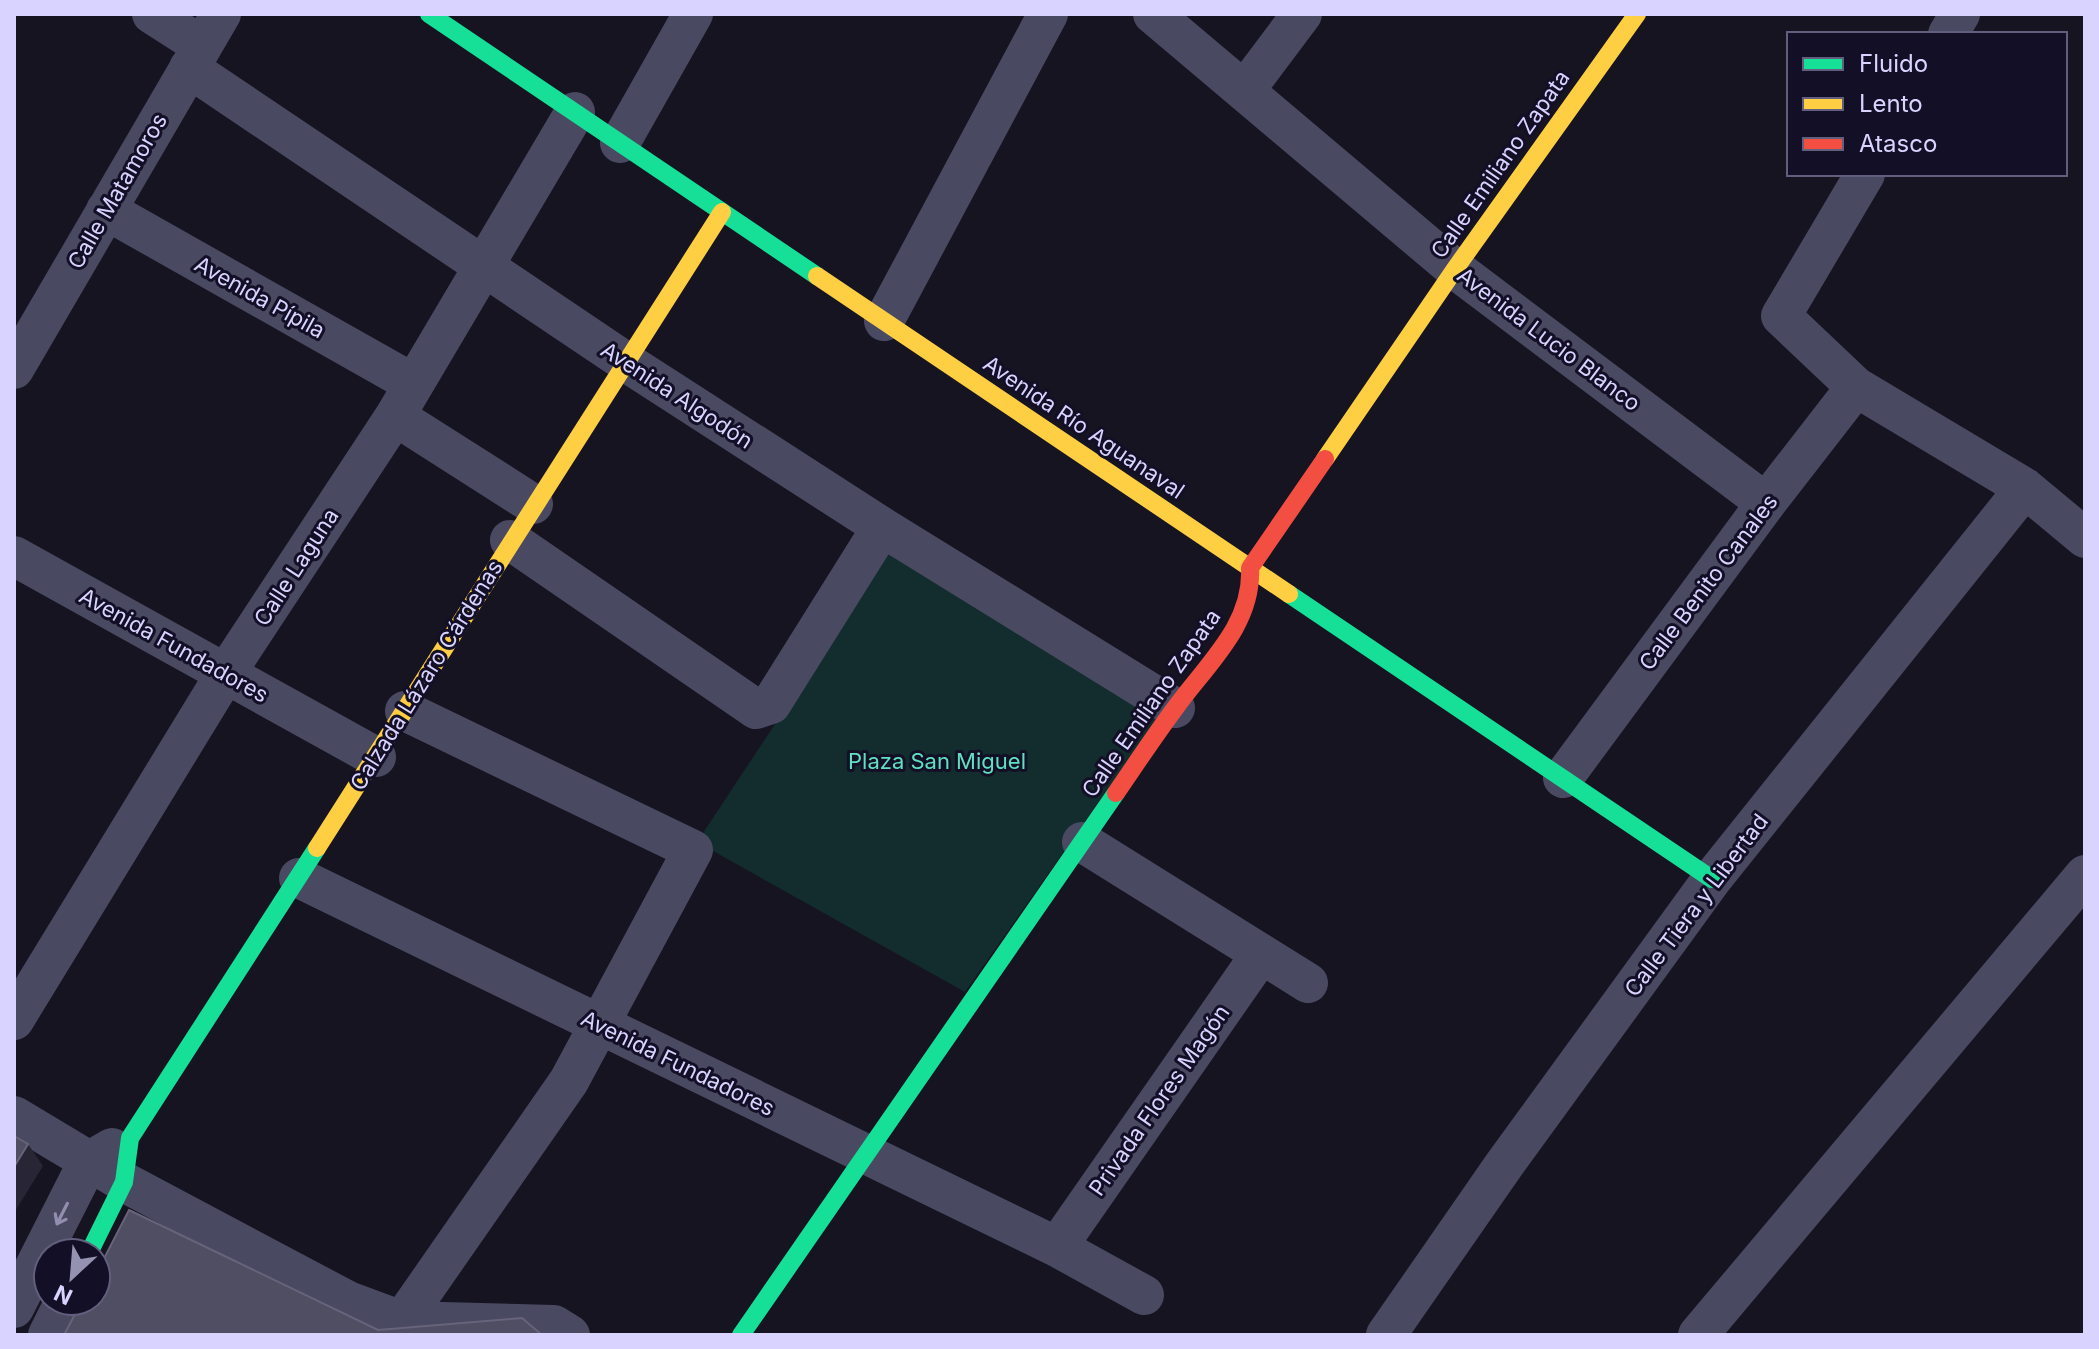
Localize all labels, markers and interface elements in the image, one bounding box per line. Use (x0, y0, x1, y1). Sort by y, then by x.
legend (1787, 32, 2067, 176)
text: Fluido (1859, 49, 1928, 78)
street label: Calle Emiliano Zapata (1425, 65, 1575, 263)
text: Lento (1859, 89, 1923, 118)
street label: Calle Matamoros (62, 109, 172, 273)
text: Atasco (1859, 129, 1937, 158)
street label: Avenida Pípila (190, 251, 330, 343)
street label: Avenida Lucio Blanco (1452, 262, 1646, 416)
street label: Avenida Algodón (596, 336, 758, 454)
street label: Avenida Río Aguanaval (979, 350, 1189, 504)
street label: Calle Benito Canales (1633, 489, 1783, 675)
street label: Calle Laguna (248, 503, 344, 631)
street label: Calzada Lázaro Cárdenas (344, 555, 508, 795)
street label: Avenida Fundadores (75, 582, 273, 708)
street label: Calle Emiliano Zapata (1076, 604, 1226, 802)
park label: Plaza San Miguel (848, 748, 1026, 774)
street label: Calle Tiera y Libertad (1619, 809, 1773, 1001)
street label: Privada Flores Magón (1083, 1000, 1235, 1200)
street label: Avenida Fundadores (577, 1005, 779, 1121)
one-way arrow (54, 1201, 69, 1225)
north arrow (32, 1237, 112, 1317)
text: N (50, 1280, 76, 1310)

